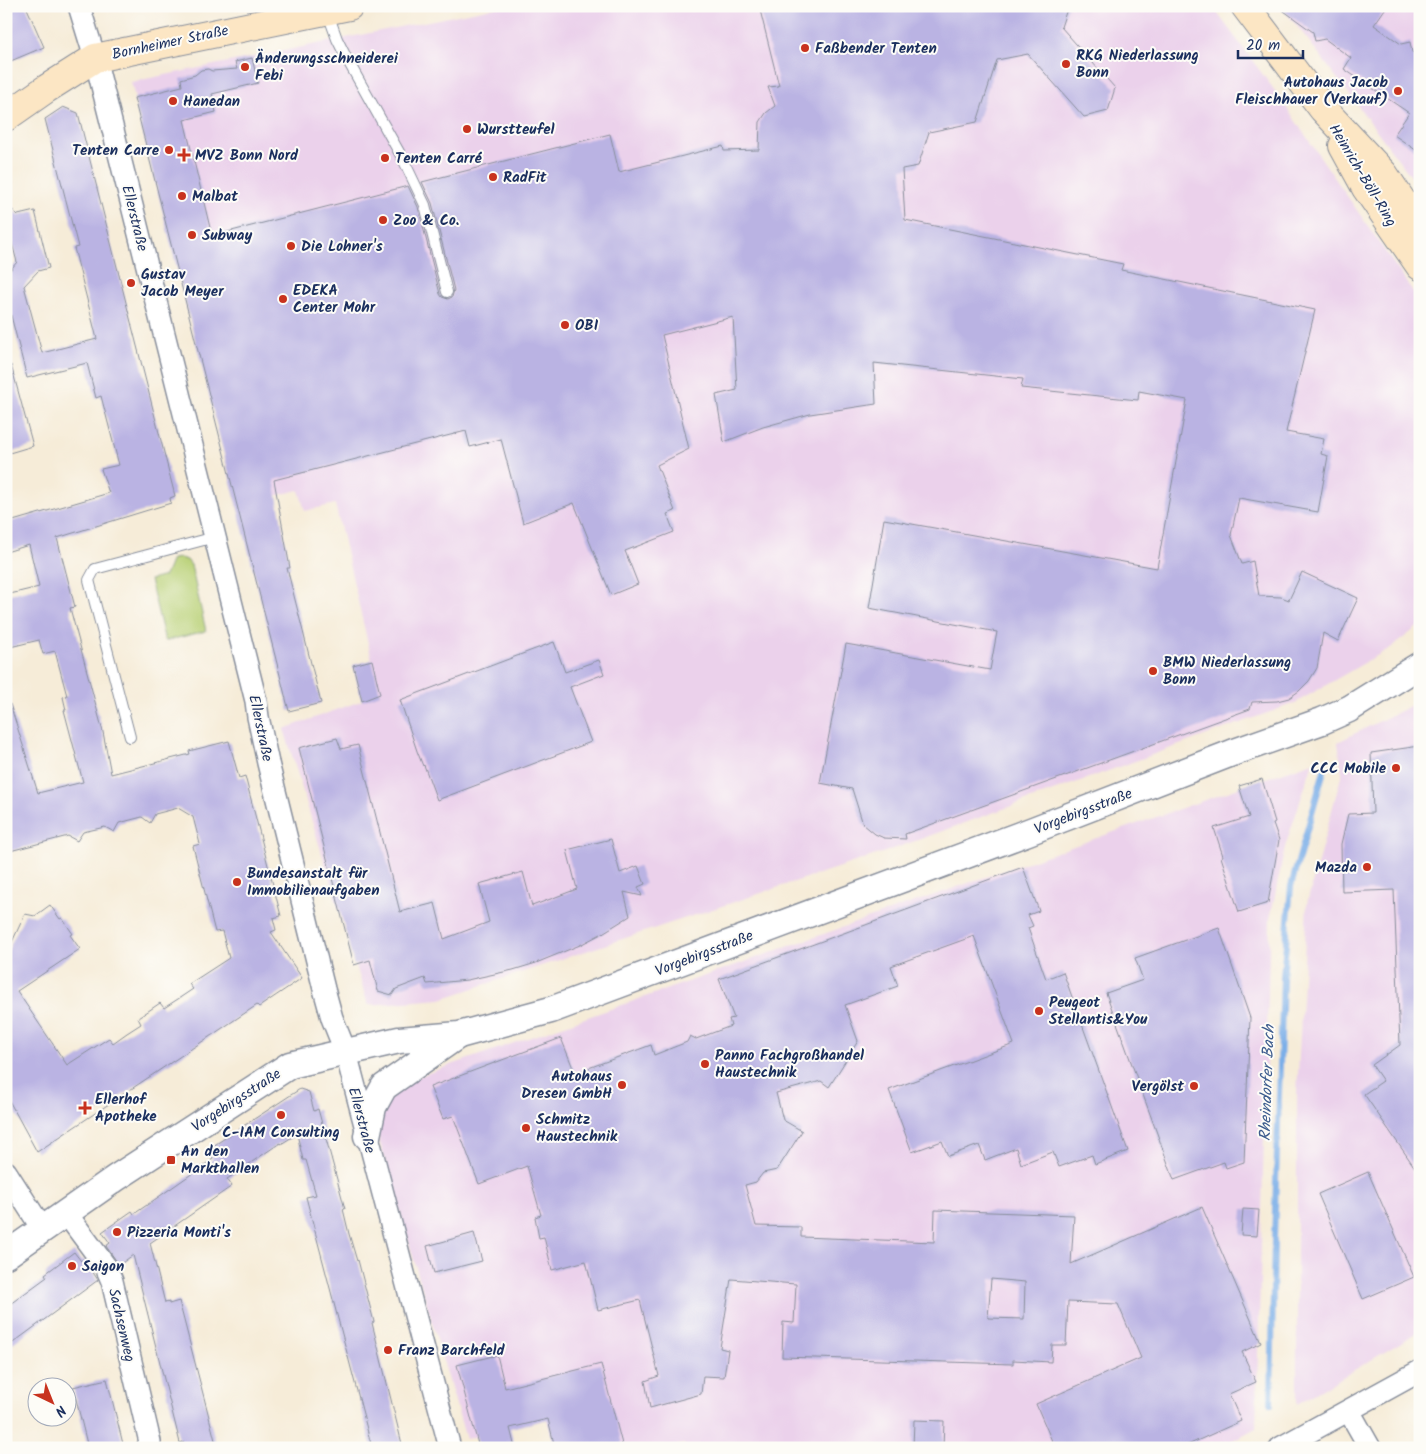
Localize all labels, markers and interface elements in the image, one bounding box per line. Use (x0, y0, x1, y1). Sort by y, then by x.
street label: Bornheimer Straße (110, 19, 231, 67)
scale bar (1238, 28, 1304, 60)
text: 20 m (1246, 34, 1280, 58)
place label: Faßbender Tenten (815, 37, 937, 61)
marker: Faßbender Tenten (799, 42, 811, 54)
place label: RKG Niederlassung Bonn (1076, 44, 1199, 85)
place label: Änderungsschneiderei Febi (255, 47, 399, 88)
marker: RKG Niederlassung Bonn (1060, 58, 1072, 70)
marker: Änderungsschneiderei Febi (239, 61, 251, 73)
place label: Autohaus Jacob Fleischhauer (Verkauf) (1235, 71, 1388, 112)
marker: Autohaus Jacob Fleischhauer (Verkauf) (1392, 85, 1404, 97)
place label: Hanedan (183, 90, 240, 114)
marker: Hanedan (167, 95, 179, 107)
place label: Wurstteufel (477, 118, 554, 142)
street label: Heinrich-Böll-Ring (1322, 119, 1402, 232)
marker: Wurstteufel (461, 123, 473, 135)
place label: Tenten Carre (72, 139, 160, 163)
marker: Tenten Carre (163, 144, 175, 156)
place label: MVZ Bonn Nord (195, 144, 299, 168)
place label: Tenten Carré (395, 147, 483, 171)
marker: MVZ Bonn Nord (177, 148, 191, 162)
marker: Tenten Carré (379, 152, 391, 164)
place label: RadFit (503, 166, 547, 190)
marker: RadFit (487, 171, 499, 183)
street label: Ellerstraße (114, 183, 154, 254)
place label: Malbat (192, 185, 238, 209)
marker: Malbat (176, 190, 188, 202)
place label: Zoo & Co. (393, 209, 459, 233)
marker: Zoo & Co. (377, 214, 389, 226)
place label: Subway (202, 224, 252, 248)
marker: Subway (186, 229, 198, 241)
place label: Die Lohner's (301, 235, 383, 259)
marker: Die Lohner's (285, 240, 297, 252)
place label: Gustav Jacob Meyer (141, 263, 224, 304)
marker: Gustav Jacob Meyer (125, 277, 137, 289)
place label: EDEKA Center Mohr (293, 279, 376, 320)
marker: EDEKA Center Mohr (277, 293, 289, 305)
place label: OBI (575, 314, 599, 338)
marker: OBI (559, 319, 571, 331)
place label: BMW Niederlassung Bonn (1163, 651, 1291, 692)
marker: BMW Niederlassung Bonn (1147, 665, 1159, 677)
street label: Ellerstraße (241, 693, 279, 764)
place label: CCC Mobile (1311, 757, 1387, 781)
marker: CCC Mobile (1390, 762, 1402, 774)
street label: Vorgebirgsstraße (1031, 782, 1136, 842)
place label: Mazda (1315, 856, 1357, 880)
marker: Mazda (1361, 861, 1373, 873)
place label: Bundesanstalt für Immobilienaufgaben (247, 862, 379, 903)
marker: Bundesanstalt für Immobilienaufgaben (231, 876, 243, 888)
street label: Vorgebirgsstraße (652, 924, 757, 984)
place label: Peugeot Stellantis&You (1049, 991, 1148, 1032)
marker: Peugeot Stellantis&You (1033, 1005, 1045, 1017)
water label: Rheindorfer Bach (1253, 1023, 1282, 1142)
place label: Panno Fachgroßhandel Haustechnik (715, 1044, 864, 1085)
marker: Panno Fachgroßhandel Haustechnik (699, 1058, 711, 1070)
street label: Vorgebirgsstraße (187, 1063, 287, 1139)
place label: Autohaus Dresen GmbH (521, 1065, 612, 1106)
place label: Vergölst (1132, 1075, 1184, 1099)
marker: Autohaus Dresen GmbH (616, 1079, 628, 1091)
marker: Vergölst (1188, 1080, 1200, 1092)
street label: Ellerstraße (341, 1085, 381, 1156)
place label: Ellerhof Apotheke (95, 1088, 157, 1129)
marker: Ellerhof Apotheke (79, 1102, 91, 1114)
place label: Schmitz Haustechnik (536, 1108, 618, 1149)
marker: C-IAM Consulting (275, 1109, 287, 1121)
place label: C-IAM Consulting (222, 1121, 340, 1145)
marker: Schmitz Haustechnik (520, 1122, 532, 1134)
place label: An den Markthallen (181, 1140, 259, 1181)
marker: An den Markthallen (165, 1154, 177, 1166)
place label: Pizzeria Monti's (127, 1221, 231, 1245)
marker: Pizzeria Monti's (111, 1226, 123, 1238)
place label: Saigon (82, 1255, 124, 1279)
marker: Saigon (66, 1260, 78, 1272)
street label: Sachsenweg (101, 1286, 141, 1364)
place label: Franz Barchfeld (398, 1339, 506, 1363)
marker: Franz Barchfeld (382, 1344, 394, 1356)
north arrow (28, 1376, 78, 1426)
text: N (49, 1400, 71, 1422)

